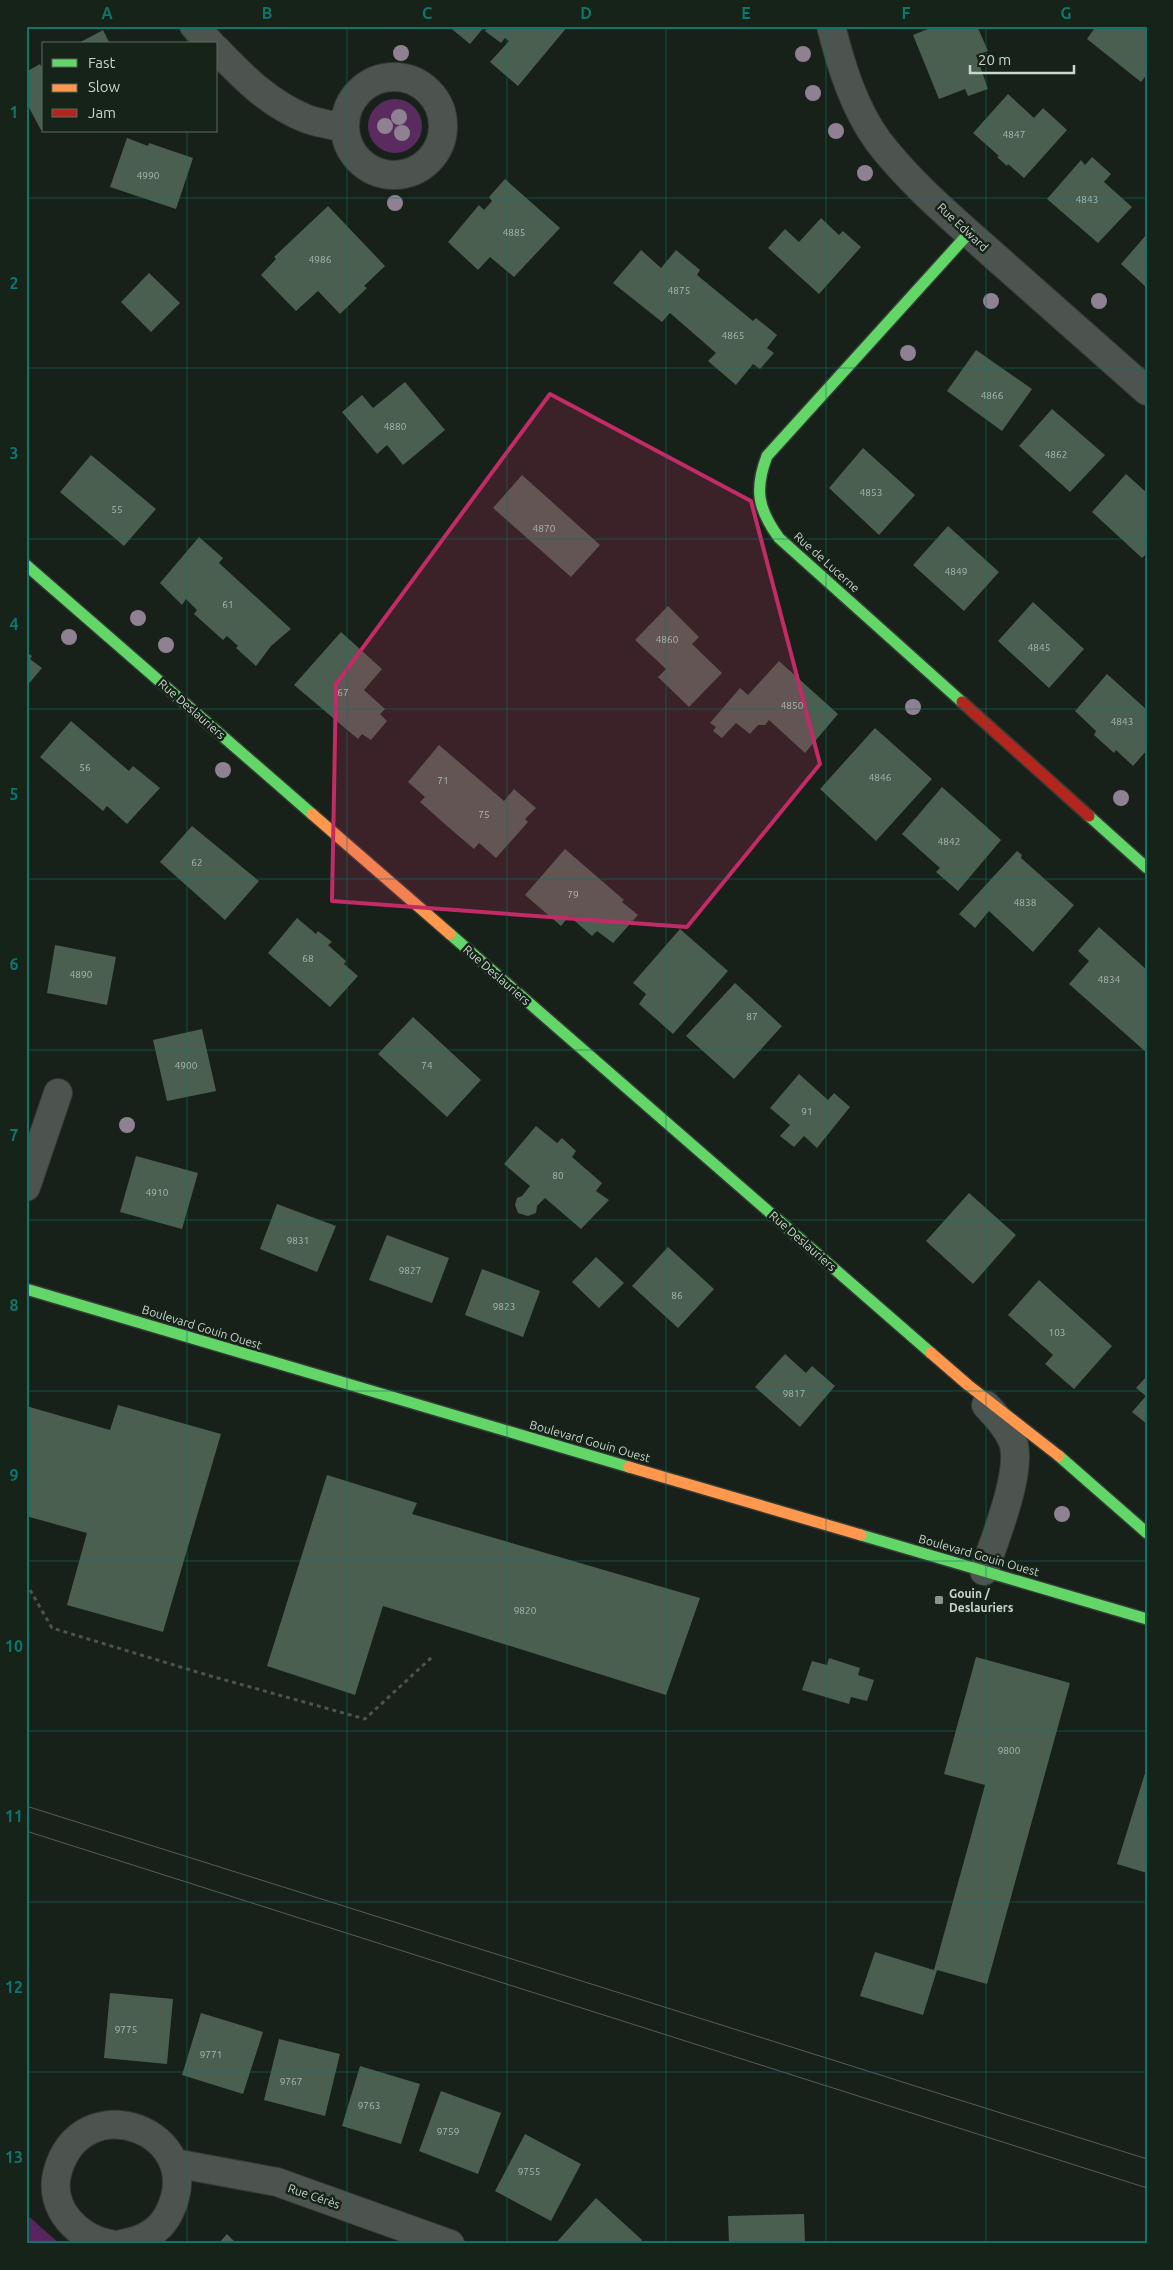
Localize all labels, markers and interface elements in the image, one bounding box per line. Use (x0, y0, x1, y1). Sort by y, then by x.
text: A (101, 4, 113, 22)
text: B (262, 4, 272, 22)
text: C (422, 4, 432, 22)
text: D (580, 4, 592, 22)
text: E (741, 4, 751, 22)
text: F (902, 4, 911, 22)
text: G (1060, 4, 1072, 22)
legend (42, 42, 218, 132)
scale bar (970, 42, 1074, 74)
text: 20 m (978, 51, 1011, 68)
text: Fast (88, 54, 116, 71)
text: Slow (88, 78, 121, 95)
text: 1 (9, 103, 19, 121)
text: Jam (88, 104, 116, 121)
house number: 4847 (1003, 129, 1025, 140)
house number: 4990 (137, 170, 160, 181)
house number: 4843 (1076, 194, 1098, 205)
street label: Rue Edward (935, 200, 991, 254)
house number: 4885 (503, 227, 525, 238)
house number: 4986 (309, 254, 332, 265)
text: 2 (9, 274, 19, 292)
house number: 4875 (668, 285, 690, 296)
house number: 4865 (722, 330, 744, 341)
house number: 4866 (981, 390, 1004, 401)
house number: 4880 (384, 421, 407, 432)
text: 3 (9, 444, 19, 462)
house number: 4862 (1045, 449, 1067, 460)
house number: 4853 (860, 487, 882, 498)
house number: 55 (111, 504, 123, 515)
house number: 4870 (533, 523, 556, 534)
street label: Rue de Lucerne (792, 529, 862, 595)
house number: 4849 (945, 566, 967, 577)
house number: 61 (222, 599, 234, 610)
text: 4 (9, 615, 19, 633)
house number: 4860 (656, 634, 679, 645)
house number: 4845 (1028, 642, 1050, 653)
street label: Rue Deslauriers (156, 677, 228, 741)
house number: 67 (337, 687, 349, 698)
house number: 4850 (781, 700, 804, 711)
house number: 4843 (1111, 716, 1133, 727)
house number: 56 (79, 762, 91, 773)
house number: 4846 (869, 772, 892, 783)
house number: 71 (437, 775, 449, 786)
text: 5 (9, 785, 19, 803)
house number: 75 (478, 809, 490, 820)
house number: 4842 (938, 836, 960, 847)
house number: 62 (191, 857, 203, 868)
house number: 79 (567, 889, 579, 900)
house number: 4838 (1014, 897, 1037, 908)
street label: Rue Deslauriers (461, 943, 533, 1007)
house number: 68 (302, 953, 314, 964)
text: 6 (9, 955, 19, 973)
house number: 4890 (70, 969, 93, 980)
house number: 4834 (1098, 974, 1121, 985)
house number: 87 (746, 1011, 758, 1022)
house number: 4900 (175, 1060, 198, 1071)
house number: 74 (421, 1060, 433, 1071)
house number: 91 (801, 1106, 813, 1117)
text: 7 (9, 1126, 19, 1144)
house number: 80 (552, 1170, 564, 1181)
house number: 4910 (146, 1187, 169, 1198)
street label: Rue Deslauriers (767, 1209, 839, 1273)
house number: 9831 (287, 1235, 309, 1246)
house number: 9827 (399, 1265, 421, 1276)
house number: 86 (671, 1290, 683, 1301)
text: 8 (9, 1296, 19, 1314)
house number: 9823 (493, 1301, 515, 1312)
street label: Boulevard Gouin Ouest (141, 1303, 264, 1352)
house number: 103 (1049, 1327, 1065, 1338)
house number: 9817 (783, 1388, 805, 1399)
street label: Boulevard Gouin Ouest (528, 1418, 652, 1465)
text: 9 (9, 1466, 19, 1484)
street label: Boulevard Gouin Ouest (917, 1532, 1041, 1579)
place label: Gouin / Deslauriers (949, 1587, 1014, 1614)
marker: Gouin / Deslauriers (933, 1594, 945, 1606)
house number: 9820 (514, 1605, 537, 1616)
text: 10 (5, 1637, 23, 1655)
house number: 9800 (998, 1745, 1021, 1756)
text: 11 (5, 1807, 23, 1825)
text: 12 (5, 1978, 23, 1996)
house number: 9775 (115, 2024, 137, 2035)
house number: 9771 (200, 2049, 222, 2060)
house number: 9767 (280, 2076, 302, 2087)
house number: 9763 (358, 2100, 380, 2111)
house number: 9759 (437, 2126, 459, 2137)
text: 13 (5, 2148, 23, 2166)
house number: 9755 (518, 2166, 540, 2177)
street label: Rue Cérès (286, 2181, 342, 2211)

